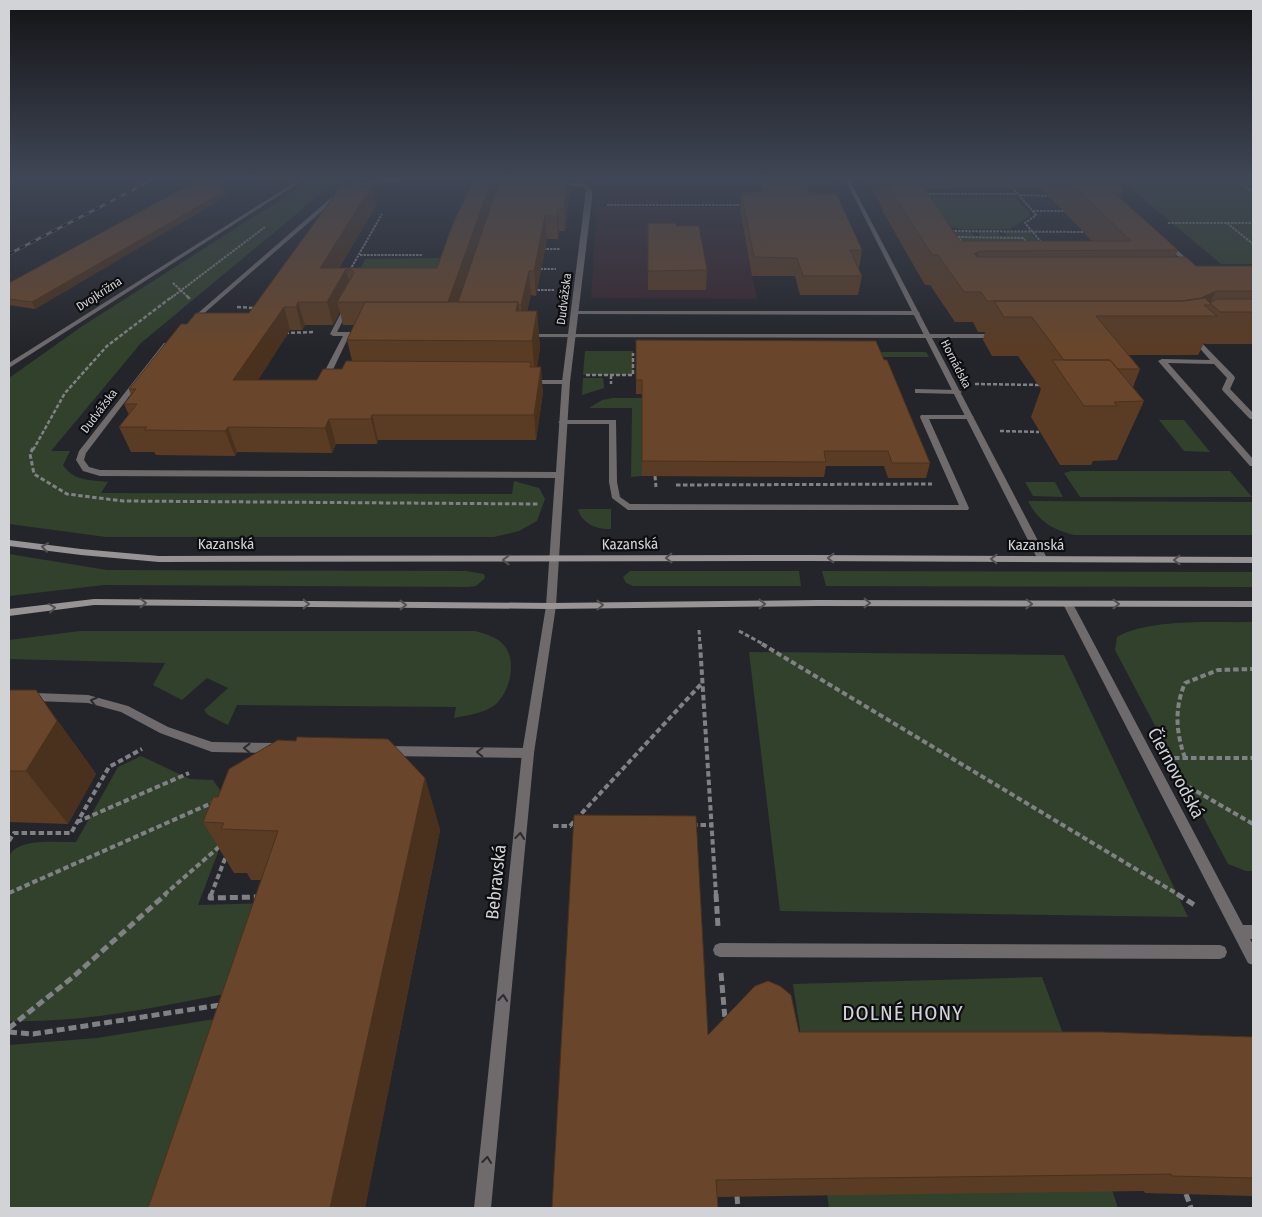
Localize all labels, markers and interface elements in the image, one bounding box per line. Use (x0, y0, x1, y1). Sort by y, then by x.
street label: Dudvážska (554, 272, 574, 326)
street label: Dvojkrížna (74, 274, 124, 314)
street label: Hornádska (938, 337, 974, 391)
street label: Dudvážska (78, 386, 120, 436)
street label: Kazanská (198, 535, 254, 553)
street label: Kazanská (601, 535, 659, 553)
street label: Kazanská (1008, 536, 1064, 554)
one-way arrow (41, 543, 49, 553)
one-way arrow (665, 553, 672, 563)
one-way arrow (827, 553, 835, 563)
one-way arrow (990, 554, 998, 564)
one-way arrow (502, 555, 510, 565)
one-way arrow (1173, 555, 1180, 565)
one-way arrow (140, 598, 147, 608)
one-way arrow (863, 598, 871, 608)
one-way arrow (302, 599, 310, 609)
one-way arrow (759, 599, 767, 609)
one-way arrow (1026, 599, 1033, 609)
one-way arrow (1113, 599, 1121, 609)
one-way arrow (400, 600, 408, 610)
one-way arrow (596, 600, 604, 610)
one-way arrow (48, 603, 56, 614)
one-way arrow (89, 696, 98, 707)
street label: Čiernovodská (1143, 724, 1209, 822)
one-way arrow (243, 743, 251, 753)
one-way arrow (475, 747, 483, 757)
one-way arrow (514, 832, 525, 840)
street label: Bebravská (481, 843, 511, 920)
one-way arrow (497, 994, 508, 1002)
district label: DOLNÉ HONY (842, 1000, 964, 1026)
one-way arrow (481, 1155, 492, 1163)

